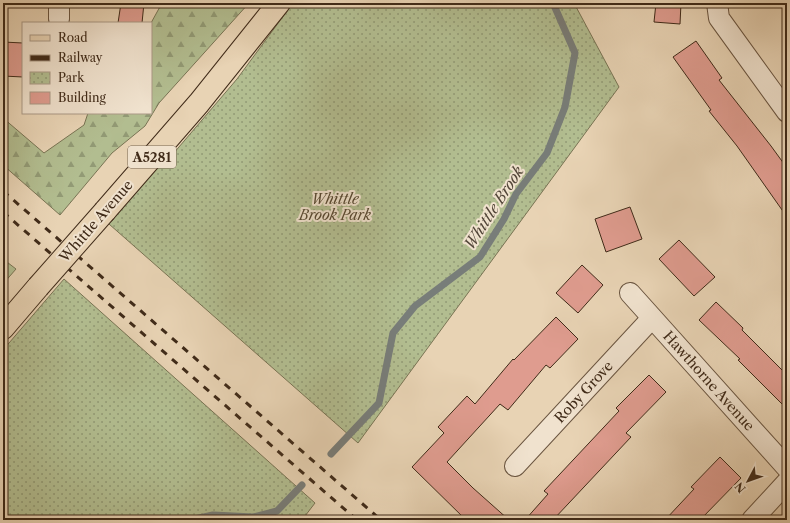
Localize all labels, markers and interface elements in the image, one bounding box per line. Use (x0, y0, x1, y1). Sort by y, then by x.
legend (22, 22, 152, 114)
text: Road (58, 30, 88, 45)
text: Railway (58, 50, 103, 65)
text: Park (58, 70, 85, 85)
text: Building (58, 90, 106, 105)
road number: A5281 (128, 146, 176, 168)
water label: Whittle Brook (460, 162, 528, 253)
street label: Whittle Avenue (55, 176, 137, 267)
park label: Whittle Brook Park (298, 190, 372, 224)
street label: Hawthorne Avenue (659, 327, 758, 435)
street label: Roby Grove (550, 357, 617, 427)
north arrow (728, 461, 768, 501)
text: N (732, 479, 749, 496)

